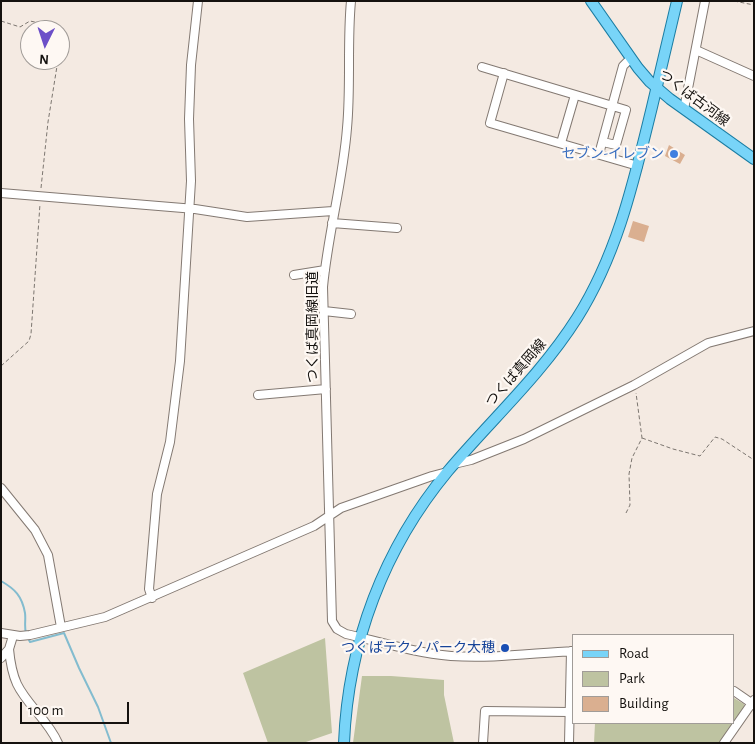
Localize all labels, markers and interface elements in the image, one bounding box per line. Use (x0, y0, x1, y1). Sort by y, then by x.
north arrow (20, 20, 70, 70)
text: N (39, 52, 49, 66)
street label: つくば古河線 (655, 66, 733, 130)
place label: セブン-イレブン (562, 146, 664, 162)
marker: セブン-イレブン (668, 148, 680, 160)
street label: つくば真岡線旧道 (305, 271, 321, 383)
street label: つくば真岡線 (482, 336, 550, 410)
legend (572, 634, 735, 724)
place label: つくばテクノパーク大穂 (341, 640, 495, 656)
marker: つくばテクノパーク大穂 (499, 642, 511, 654)
text: Road (619, 646, 649, 661)
text: Park (619, 671, 645, 686)
scale bar (22, 692, 131, 724)
text: Building (619, 696, 669, 711)
text: 100 m (28, 703, 63, 718)

